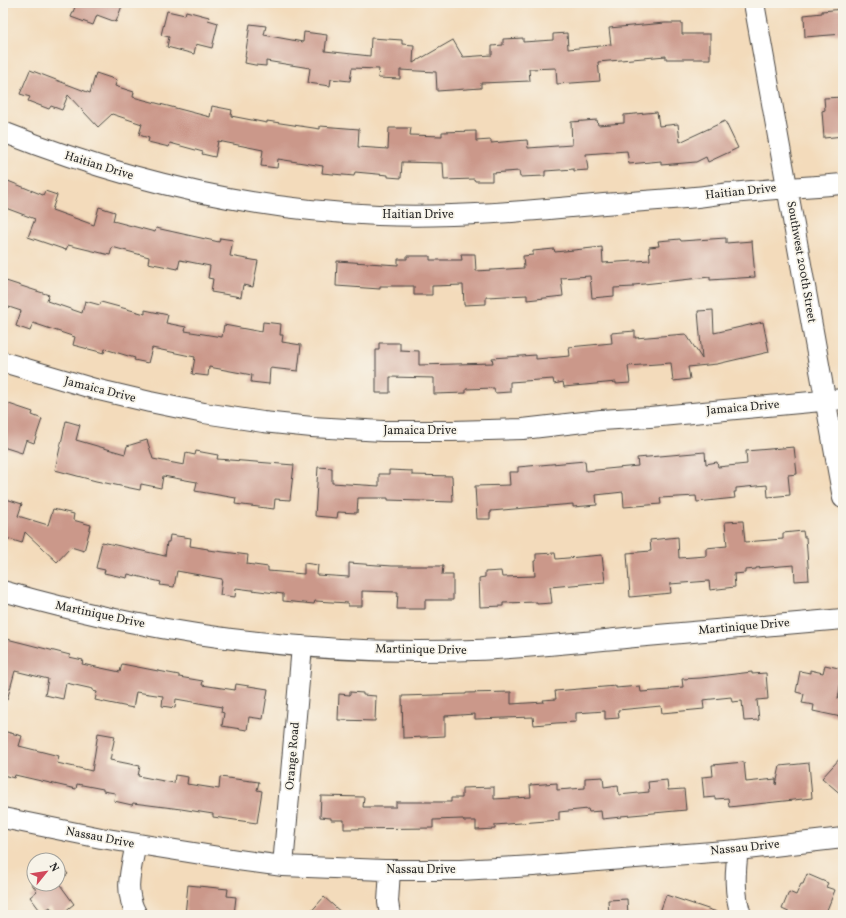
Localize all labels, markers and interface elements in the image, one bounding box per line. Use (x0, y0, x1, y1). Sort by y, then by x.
street label: Haitian Drive (63, 148, 136, 184)
street label: Haitian Drive (705, 180, 778, 204)
street label: Southwest 200th Street (782, 200, 820, 324)
street label: Haitian Drive (382, 207, 454, 223)
street label: Jamaica Drive (63, 373, 138, 407)
street label: Jamaica Drive (706, 397, 780, 419)
street label: Jamaica Drive (383, 423, 457, 439)
street label: Martinique Drive (54, 598, 147, 632)
street label: Martinique Drive (698, 615, 791, 639)
street label: Martinique Drive (375, 641, 467, 659)
street label: Orange Road (282, 721, 304, 791)
street label: Nassau Drive (64, 824, 136, 853)
street label: Nassau Drive (710, 836, 781, 860)
north arrow (26, 852, 66, 892)
text: N (45, 861, 62, 875)
street label: Nassau Drive (386, 862, 456, 878)

